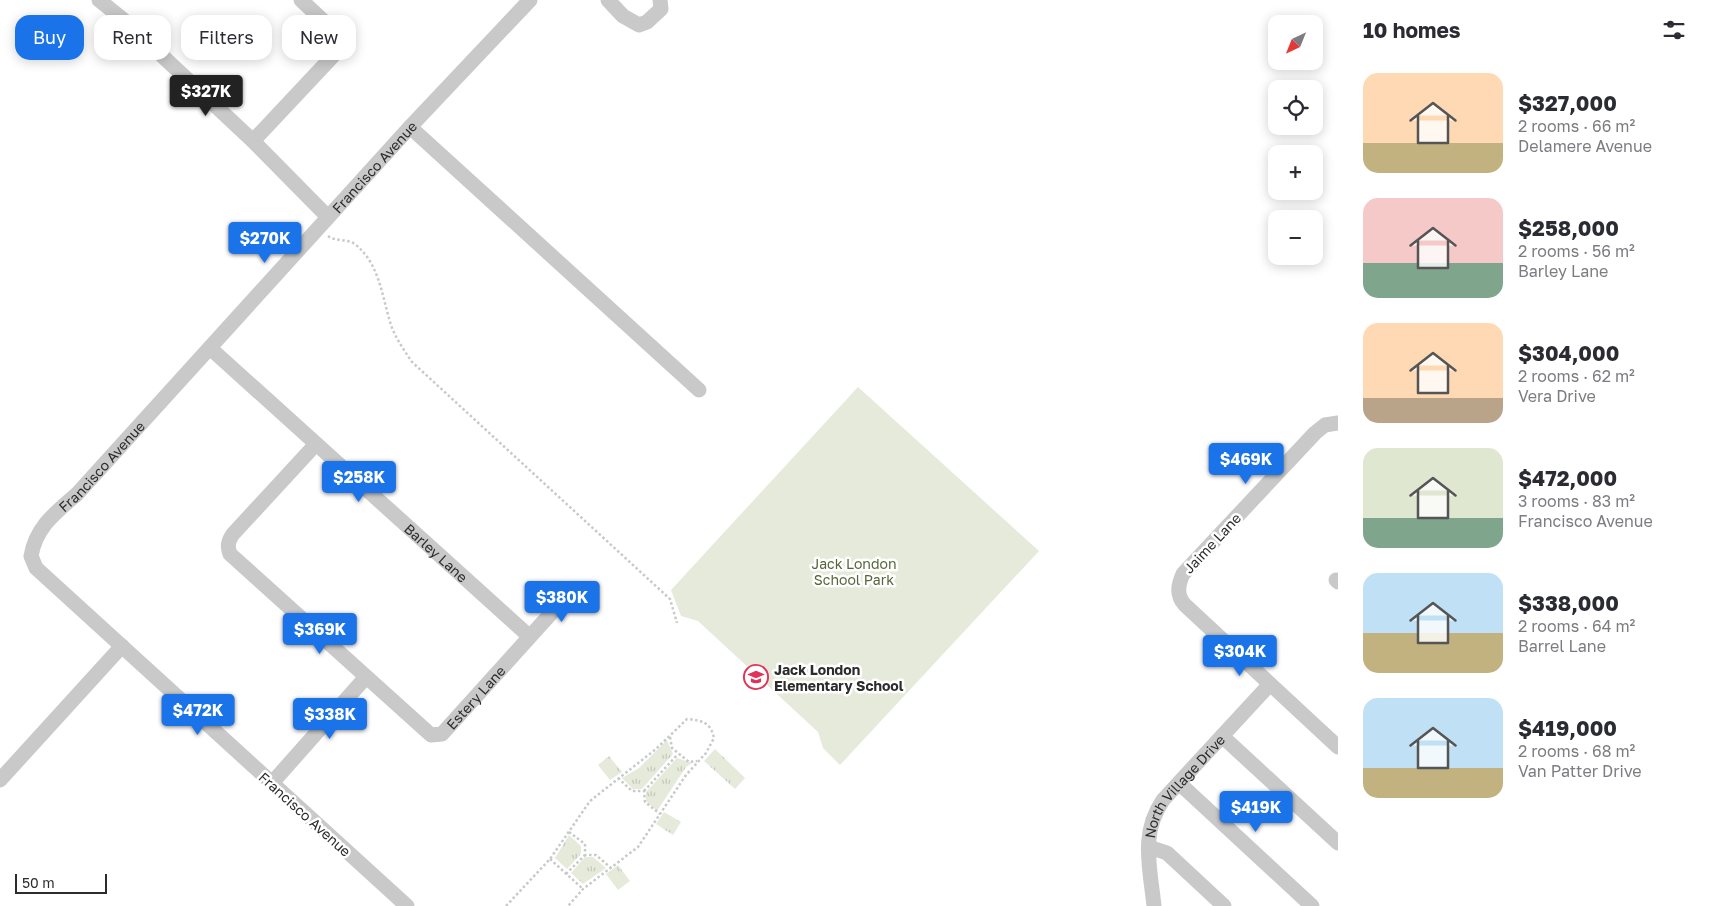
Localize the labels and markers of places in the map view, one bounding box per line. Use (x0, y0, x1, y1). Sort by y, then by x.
pin: $327K (171, 74, 241, 117)
pin: $270K (230, 222, 300, 264)
pin: $469K (1211, 442, 1281, 485)
pin: $258K (324, 460, 394, 503)
pin: $380K (527, 580, 597, 623)
pin: $369K (285, 612, 355, 655)
pin: $304K (1205, 634, 1275, 677)
place label: Jack London Elementary School (774, 661, 904, 694)
school or university icon: Jack London Elementary School (743, 664, 769, 690)
pin: $472K (163, 694, 233, 736)
pin: $338K (295, 698, 365, 740)
pin: $419K (1221, 790, 1291, 833)

